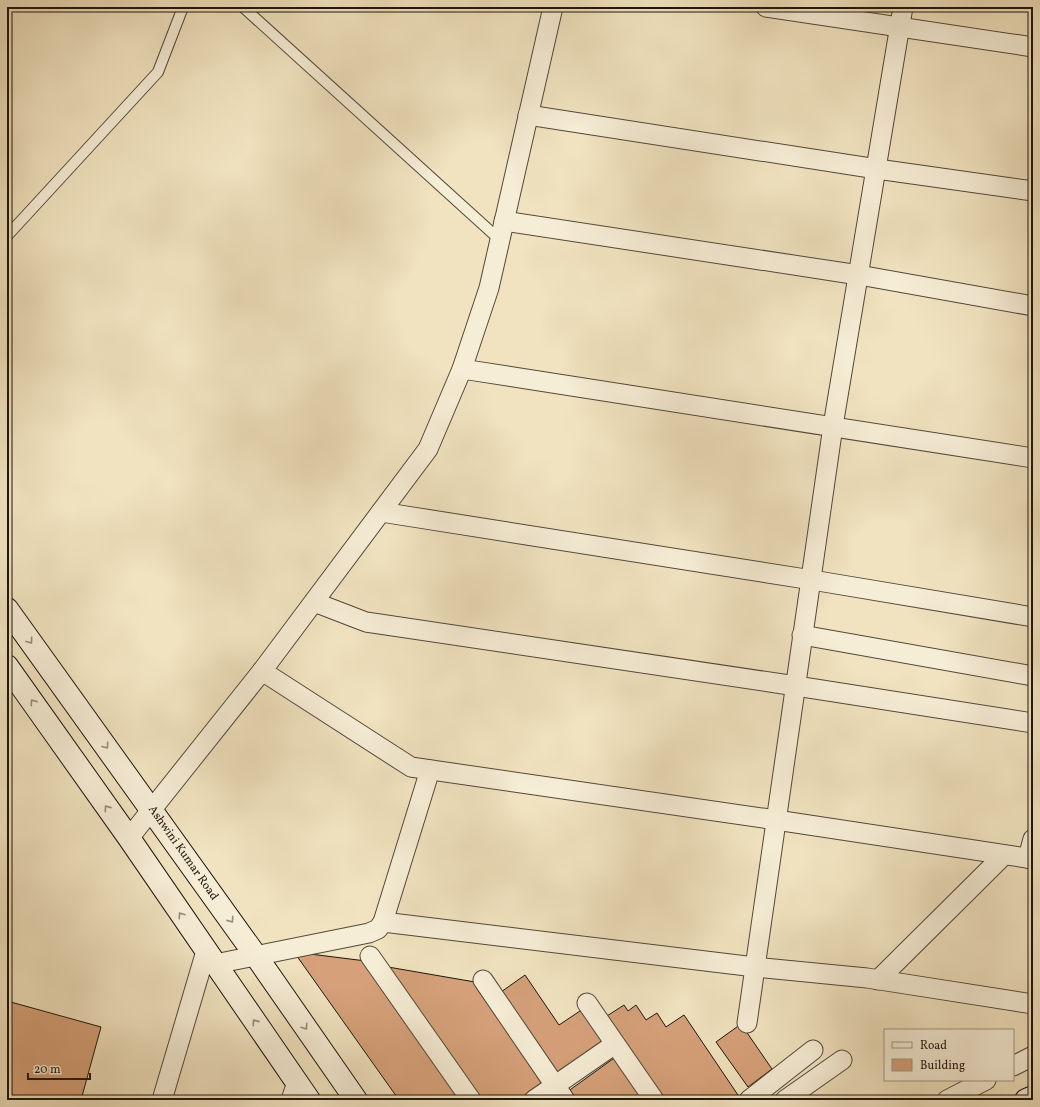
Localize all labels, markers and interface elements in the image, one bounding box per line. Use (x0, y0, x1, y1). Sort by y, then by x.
one-way arrow (25, 636, 32, 643)
one-way arrow (30, 699, 37, 706)
one-way arrow (101, 742, 109, 749)
street label: Ashwini Kumar Road (144, 802, 222, 904)
one-way arrow (105, 805, 112, 812)
one-way arrow (179, 912, 186, 919)
one-way arrow (226, 916, 234, 923)
one-way arrow (252, 1019, 260, 1026)
one-way arrow (300, 1022, 307, 1029)
legend (884, 1029, 1014, 1081)
text: Road (920, 1038, 947, 1054)
scale bar (28, 1055, 90, 1081)
text: Building (920, 1058, 965, 1074)
text: 20 m (34, 1062, 61, 1078)

